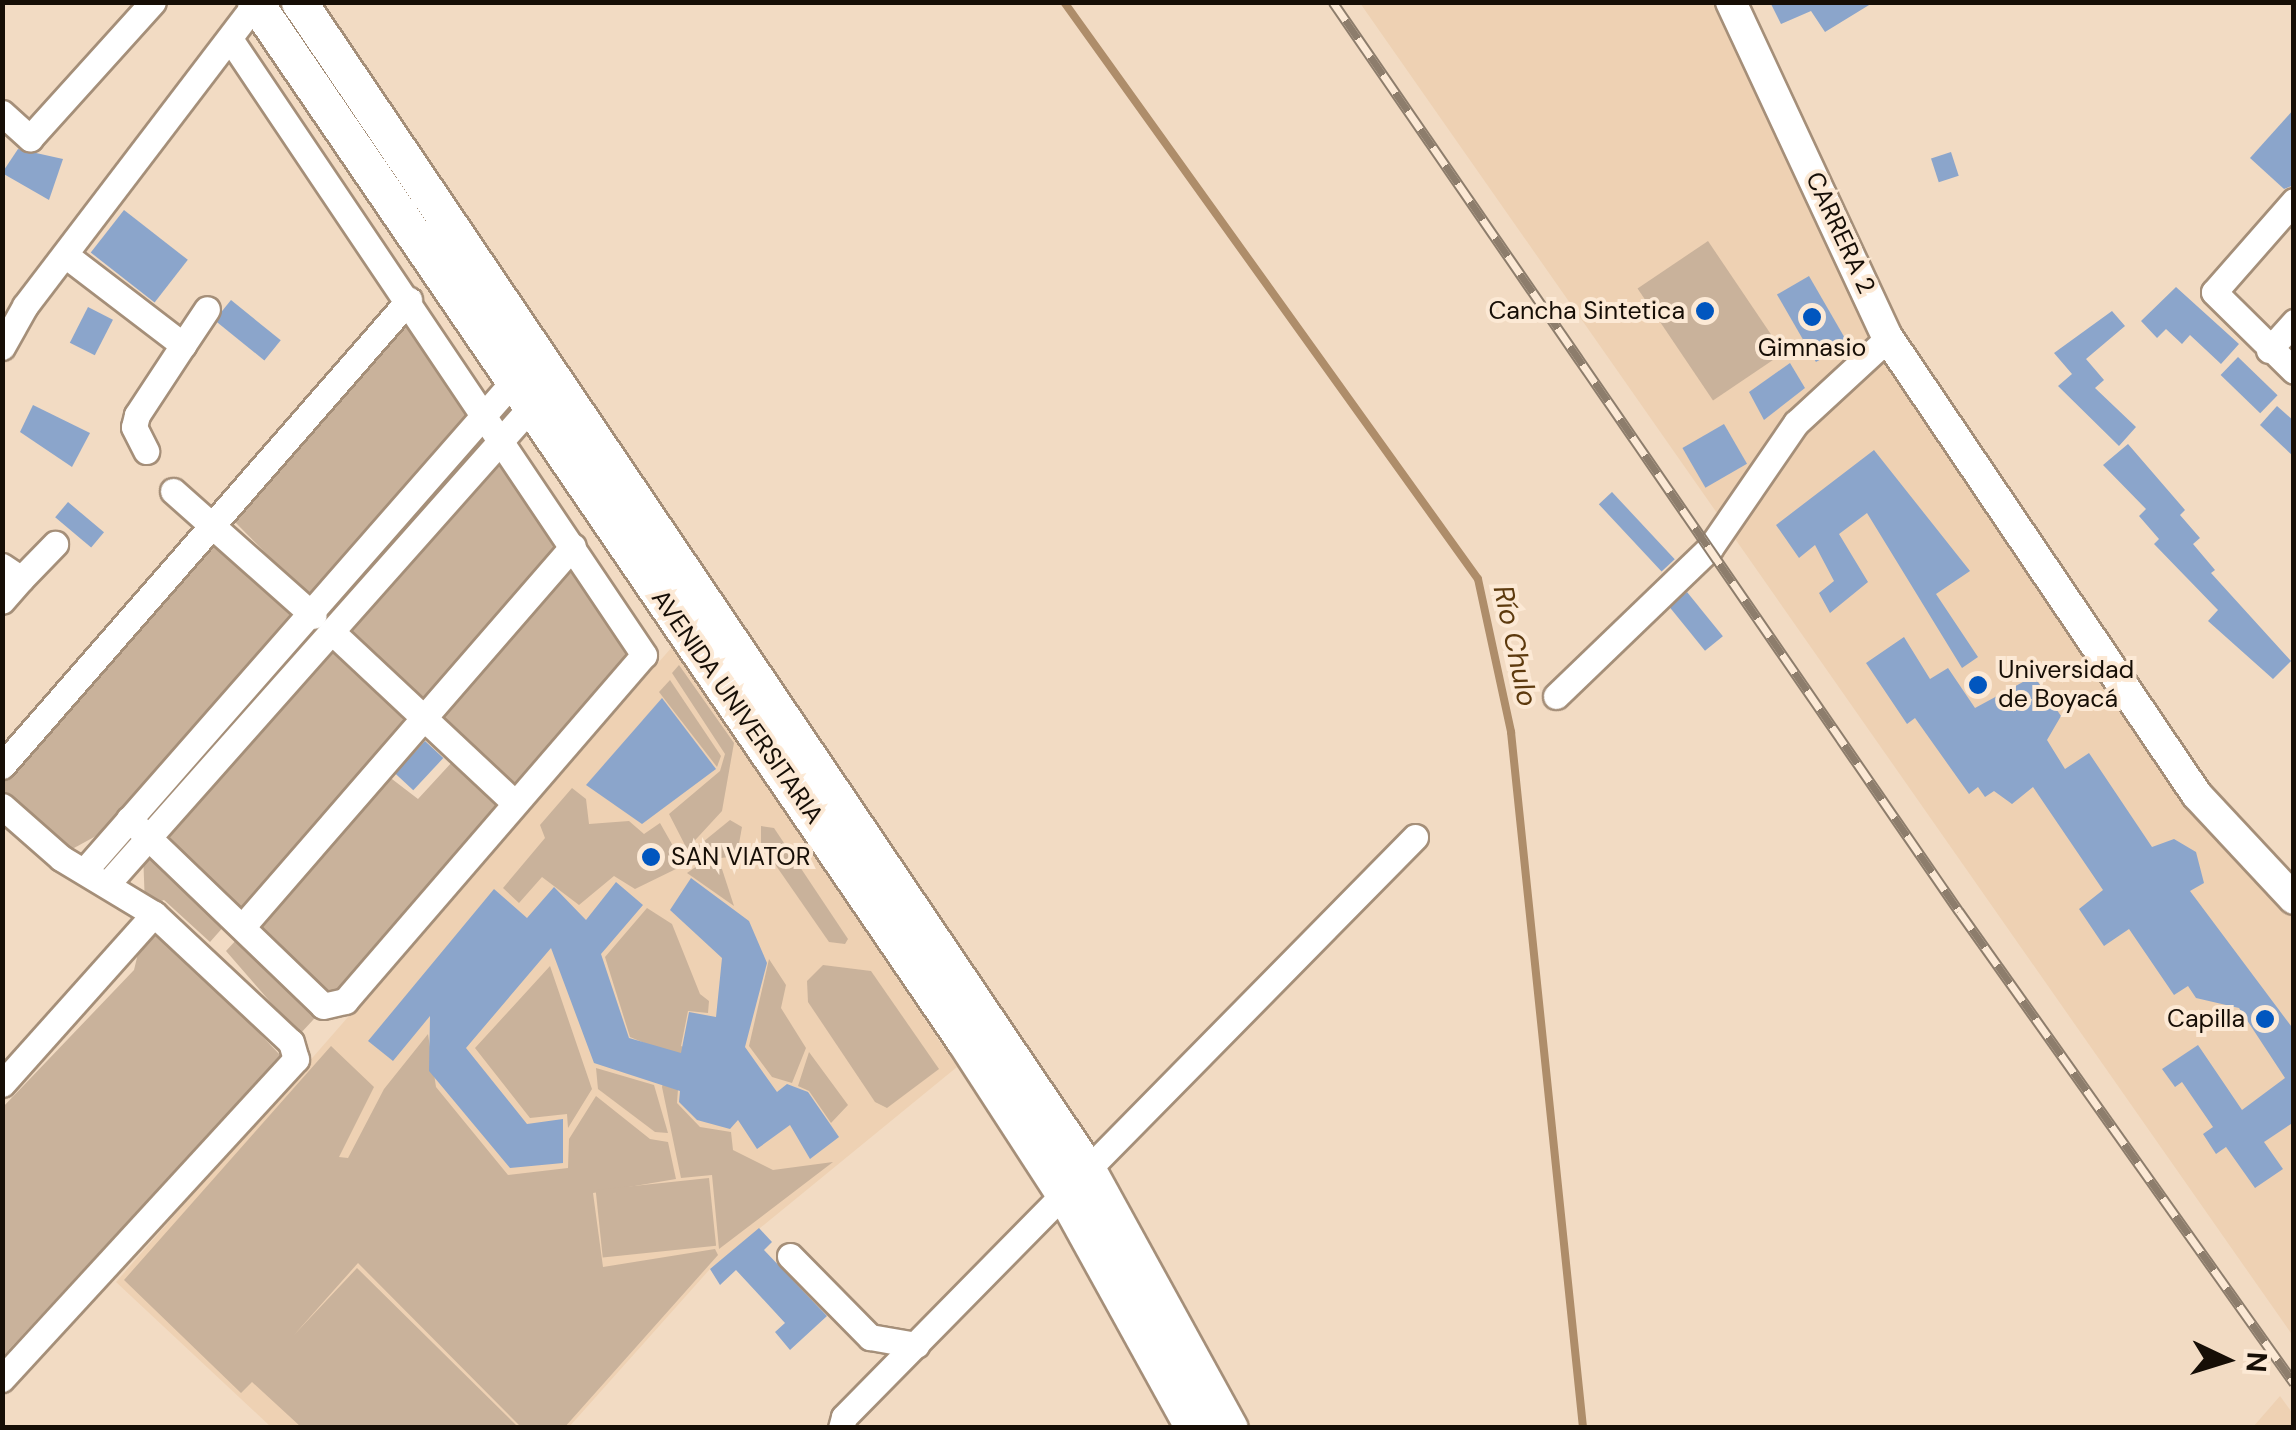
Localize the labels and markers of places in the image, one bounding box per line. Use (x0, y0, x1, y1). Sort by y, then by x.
place label: Cancha Sintetica (1488, 296, 1685, 326)
marker: Cancha Sintetica (1694, 300, 1716, 322)
marker: Gimnasio (1801, 306, 1823, 328)
place label: Gimnasio (1758, 333, 1866, 363)
place label: Universidad de Boyacá (1998, 656, 2134, 715)
marker: Universidad de Boyacá (1967, 674, 1989, 696)
place label: SAN VIATOR (671, 842, 811, 872)
marker: SAN VIATOR (640, 846, 662, 868)
place label: Capilla (2167, 1004, 2245, 1034)
marker: Capilla (2254, 1008, 2276, 1030)

